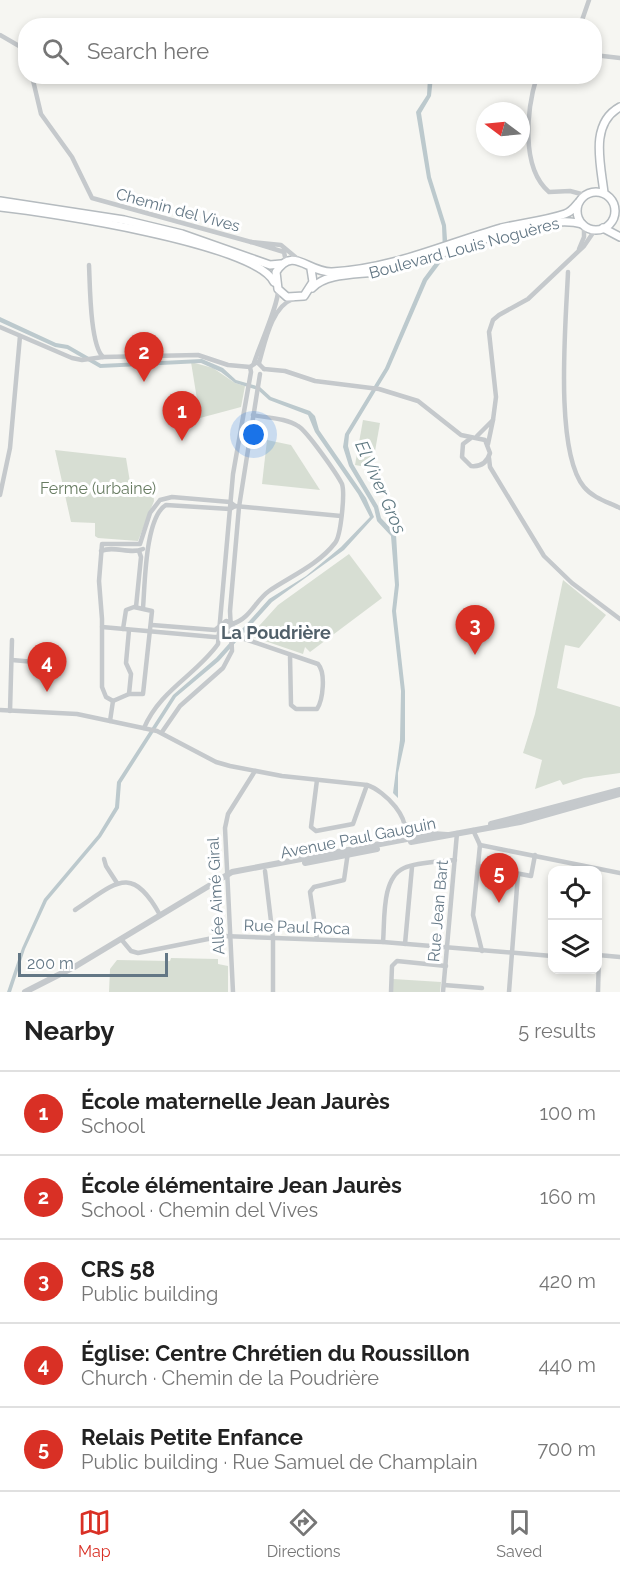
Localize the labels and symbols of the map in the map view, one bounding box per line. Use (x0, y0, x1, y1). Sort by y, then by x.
north arrow (476, 102, 530, 156)
street label: Chemin del Vives (114, 184, 242, 236)
street label: Boulevard Louis Noguères (367, 213, 561, 283)
pin: 2 (124, 332, 164, 382)
pin: 1 (162, 392, 201, 441)
your location (239, 420, 268, 449)
water label: El Viver Gros (351, 437, 411, 537)
park label: Ferme (urbaine) (40, 479, 156, 498)
pin: 3 (456, 606, 494, 655)
district label: La Poudrière (221, 622, 331, 643)
pin: 4 (28, 642, 66, 692)
street label: Avenue Paul Gauguin (279, 814, 437, 862)
street label: Allée Aimé Giral (203, 836, 229, 955)
pin: 5 (480, 854, 518, 903)
street label: Rue Jean Bart (424, 859, 452, 963)
street label: Rue Paul Roca (243, 916, 351, 938)
scale bar (18, 950, 168, 977)

